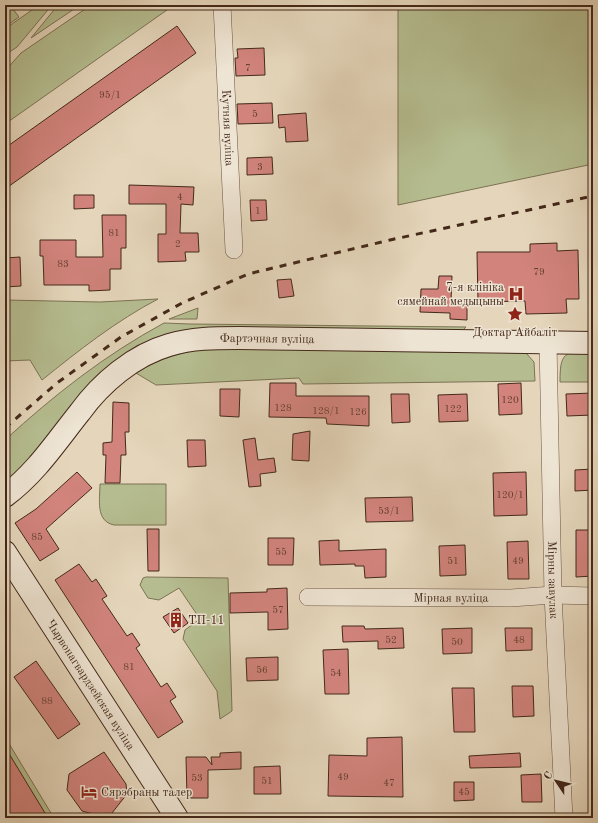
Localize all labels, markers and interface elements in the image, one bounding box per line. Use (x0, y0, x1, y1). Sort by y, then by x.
house number: 7 (245, 63, 251, 73)
street label: Кутняя вуліца (219, 89, 235, 166)
house number: 95/1 (99, 90, 121, 100)
house number: 5 (252, 109, 258, 119)
house number: 3 (257, 162, 263, 172)
house number: 4 (177, 192, 183, 202)
house number: 1 (255, 206, 261, 216)
house number: 81 (108, 228, 120, 238)
house number: 2 (175, 239, 181, 249)
house number: 83 (57, 259, 69, 269)
house number: 79 (533, 267, 545, 277)
place label: 7-я клініка сямейнай медыцыны (397, 281, 504, 308)
hospital icon: 7-я клініка сямейнай медыцыны (507, 285, 525, 303)
place icon: Доктар Айбаліт (506, 305, 524, 323)
place label: Доктар Айбаліт (473, 326, 558, 339)
street label: Фартэчная вуліца (220, 333, 315, 346)
house number: 120 (501, 395, 519, 405)
house number: 128 (274, 403, 292, 413)
house number: 122 (444, 404, 462, 414)
house number: 128/1 (312, 406, 340, 416)
house number: 126 (349, 407, 367, 417)
house number: 120/1 (496, 490, 524, 500)
house number: 53/1 (378, 506, 400, 516)
house number: 85 (31, 532, 43, 542)
street label: Мірны завулак (545, 541, 559, 619)
house number: 55 (275, 547, 287, 557)
house number: 51 (447, 556, 459, 566)
house number: 49 (512, 556, 524, 566)
street label: Мірная вуліца (413, 592, 489, 605)
house number: 57 (272, 605, 284, 615)
building icon: ТП-11 (167, 611, 185, 629)
place label: ТП-11 (188, 615, 224, 627)
street label: Чырвонагвардзейская вуліца (43, 618, 136, 753)
house number: 52 (385, 635, 397, 645)
house number: 48 (513, 635, 525, 645)
house number: 50 (451, 637, 463, 647)
house number: 81 (123, 662, 135, 672)
house number: 56 (256, 665, 268, 675)
house number: 54 (330, 668, 342, 678)
house number: 88 (41, 696, 53, 706)
north arrow (536, 761, 576, 801)
text: С (542, 770, 556, 782)
house number: 49 (337, 772, 349, 782)
house number: 53 (191, 773, 203, 783)
house number: 51 (261, 776, 273, 786)
house number: 47 (383, 778, 395, 788)
hotel icon: Сярэбраны талер (80, 783, 98, 801)
place label: Сярэбраны талер (101, 787, 192, 799)
house number: 45 (458, 787, 470, 797)

